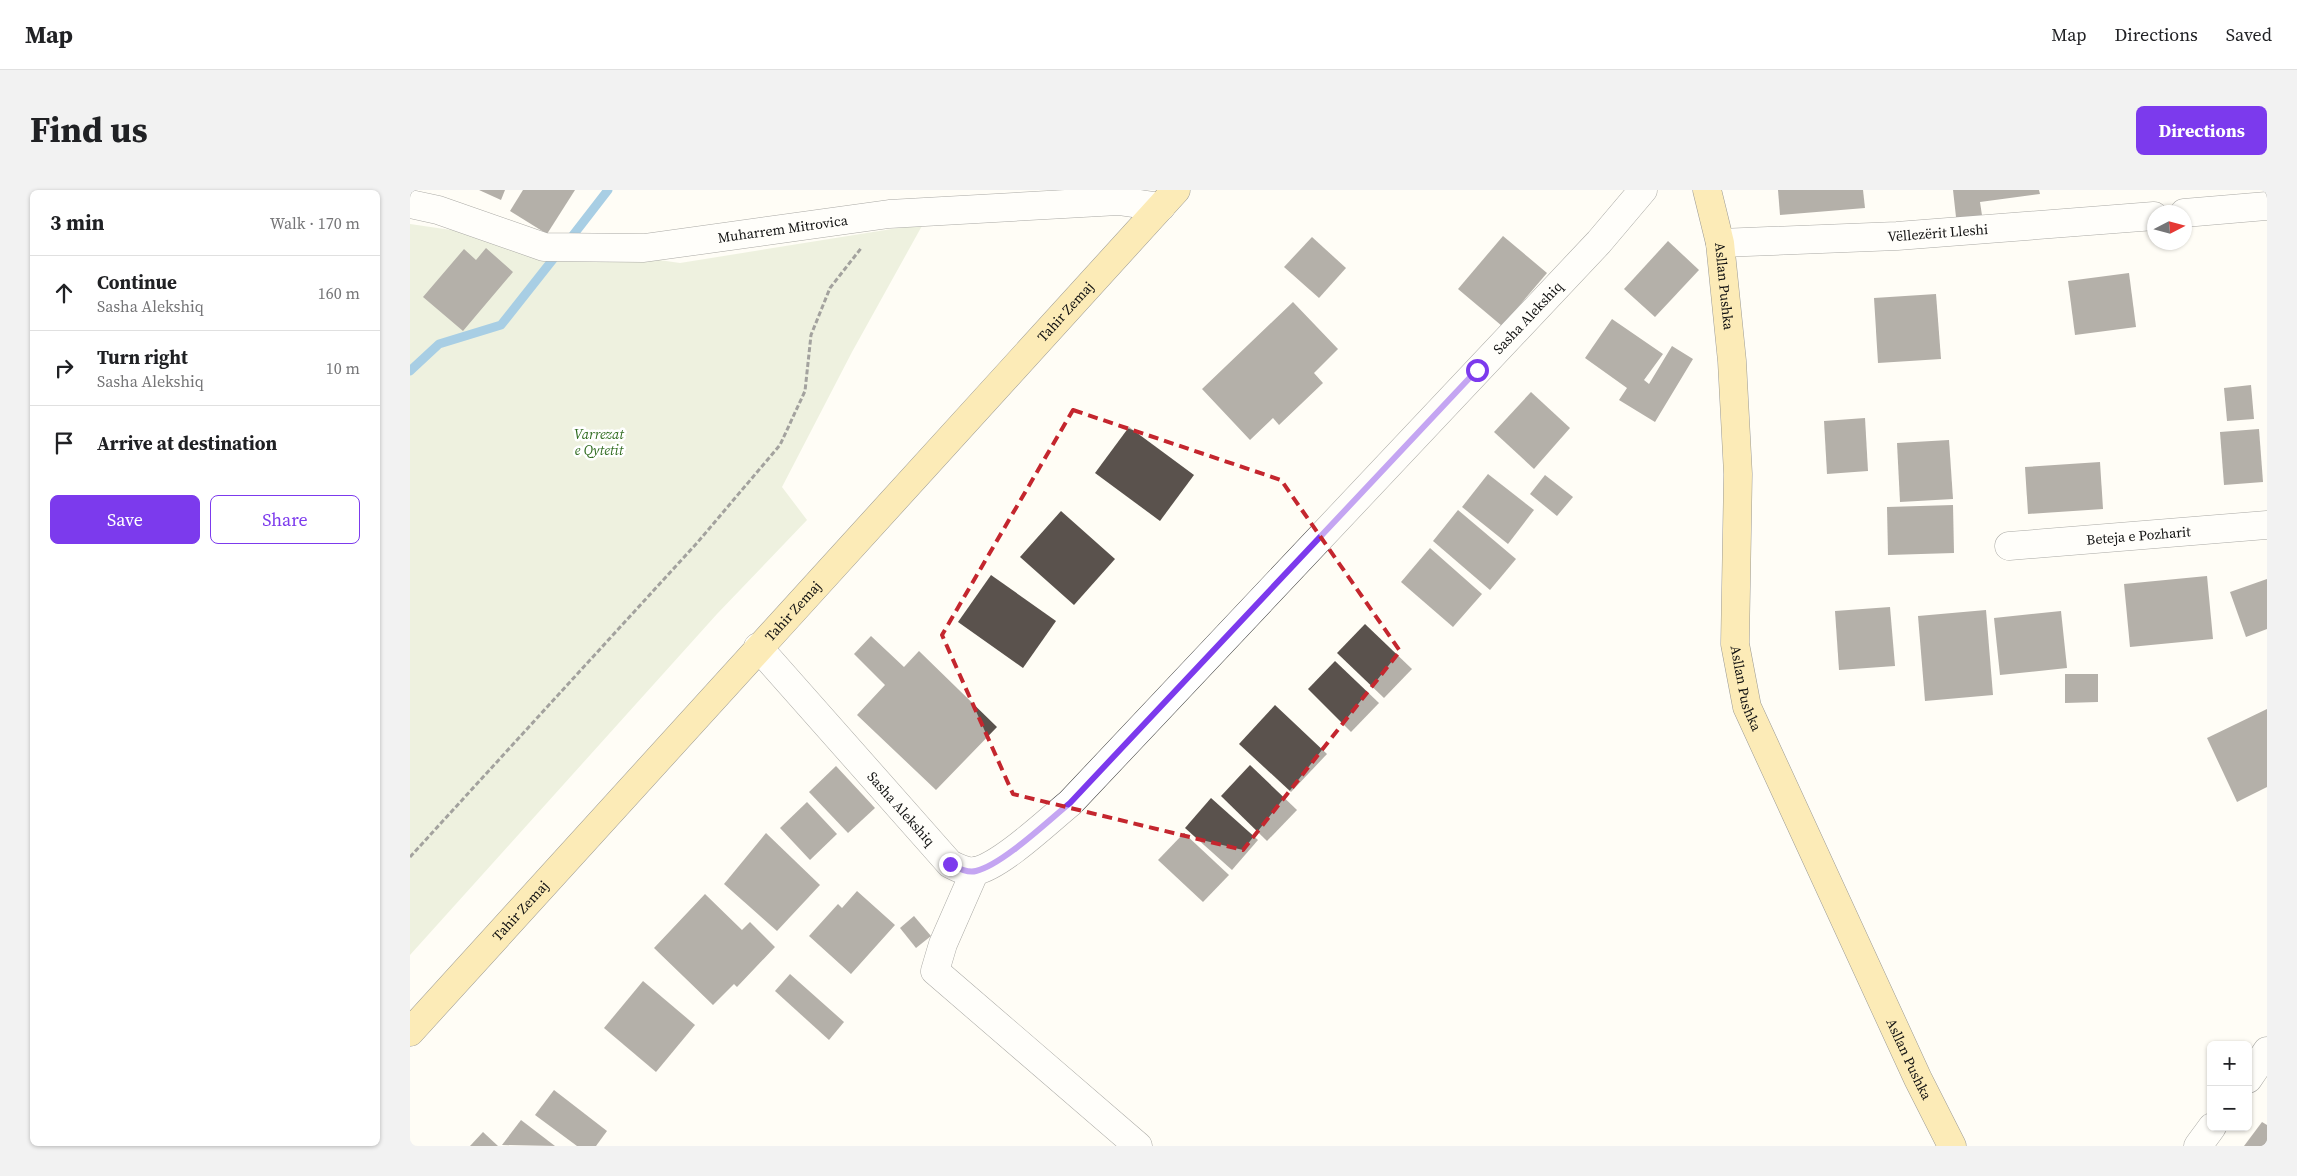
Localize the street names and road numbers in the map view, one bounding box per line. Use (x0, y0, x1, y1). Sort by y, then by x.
street label: Muharrem Mitrovica (717, 210, 850, 248)
street label: Vëllezërit Lleshi (1887, 219, 1989, 246)
street label: Asllan Pushka (1710, 241, 1739, 332)
street label: Tahir Zemaj (1033, 277, 1098, 346)
street label: Sasha Alekshiq (1488, 277, 1567, 359)
street label: Beteja e Pozharit (2086, 521, 2192, 550)
street label: Tahir Zemaj (760, 576, 826, 646)
street label: Asllan Pushka (1725, 644, 1767, 735)
street label: Sasha Alekshiq (863, 767, 940, 851)
street label: Tahir Zemaj (488, 876, 553, 945)
street label: Asllan Pushka (1881, 1015, 1937, 1104)

